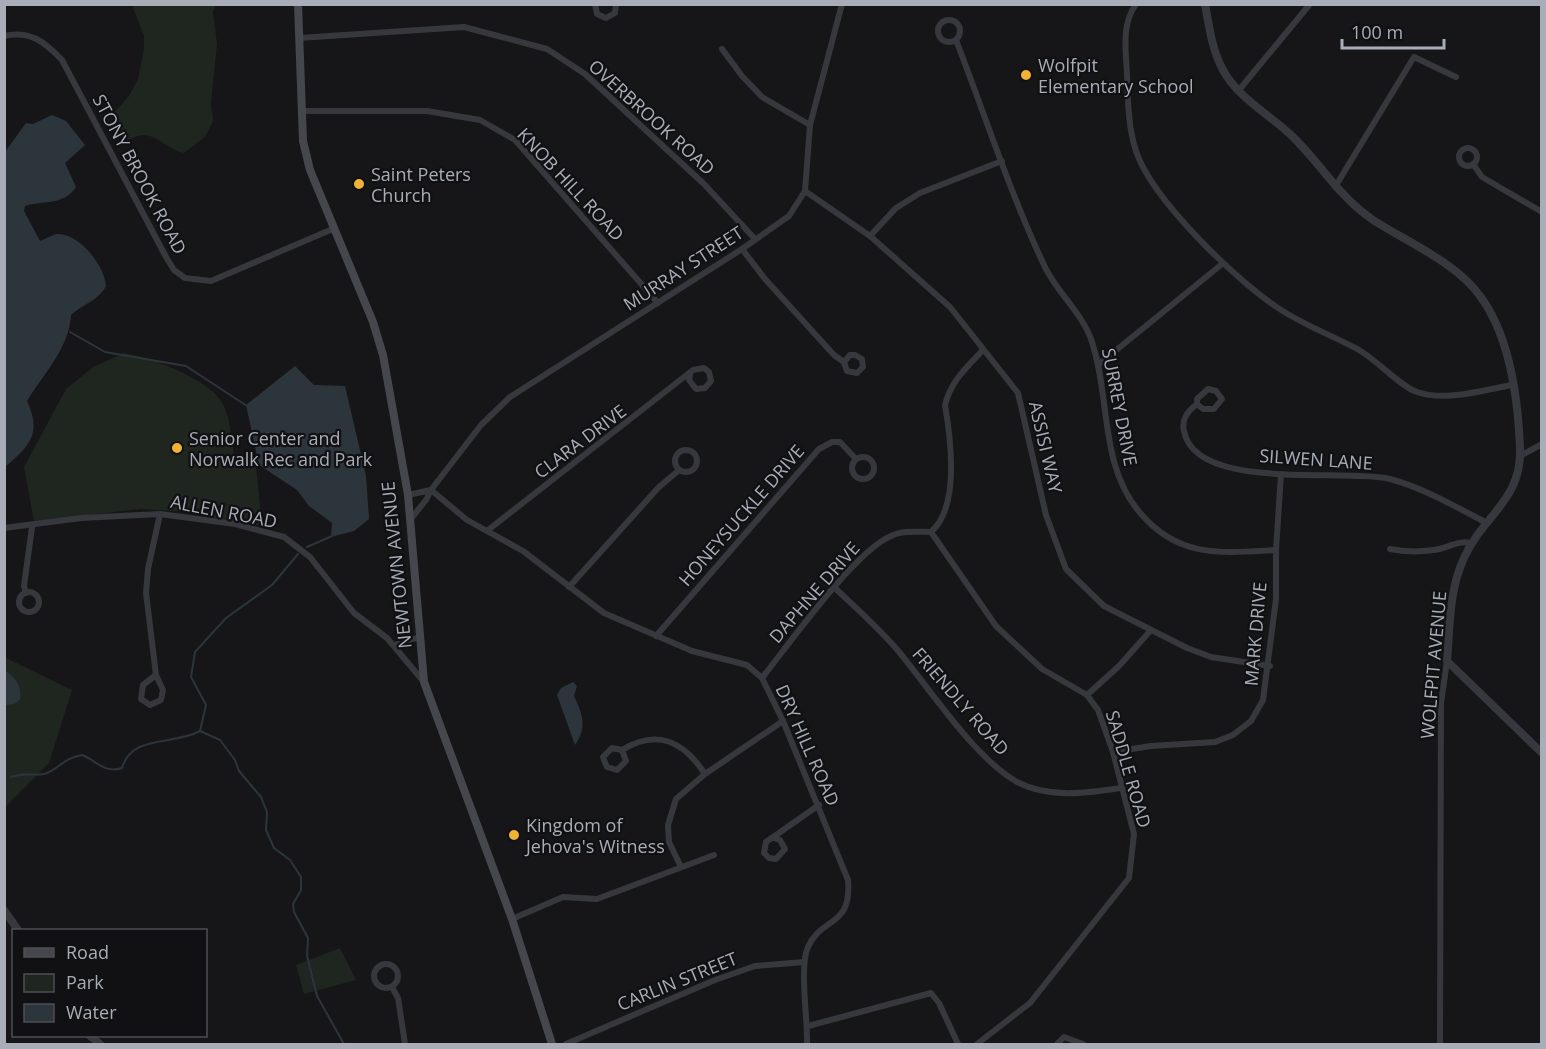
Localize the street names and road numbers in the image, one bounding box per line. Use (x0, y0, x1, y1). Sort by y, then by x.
street label: OVERBROOK ROAD (584, 54, 720, 180)
street label: STONY BROOK ROAD (88, 90, 192, 258)
street label: KNOB HILL ROAD (512, 122, 630, 246)
street label: MURRAY STREET (618, 220, 748, 316)
street label: SURREY DRIVE (1097, 346, 1143, 468)
street label: CLARA DRIVE (529, 399, 631, 483)
street label: ASSISI WAY (1024, 399, 1068, 496)
street label: HONEYSUCKLE DRIVE (673, 439, 809, 591)
street label: SILWEN LANE (1259, 443, 1373, 475)
street label: NEWTOWN AVENUE (375, 480, 417, 650)
street label: ALLEN ROAD (169, 489, 279, 533)
street label: DAPHNE DRIVE (763, 536, 865, 648)
street label: MARK DRIVE (1238, 581, 1272, 687)
street label: WOLFPIT AVENUE (1415, 590, 1451, 740)
street label: FRIENDLY ROAD (907, 642, 1015, 760)
street label: DRY HILL ROAD (771, 681, 845, 809)
street label: SADDLE ROAD (1101, 708, 1157, 830)
street label: CARLIN STREET (613, 946, 741, 1016)

